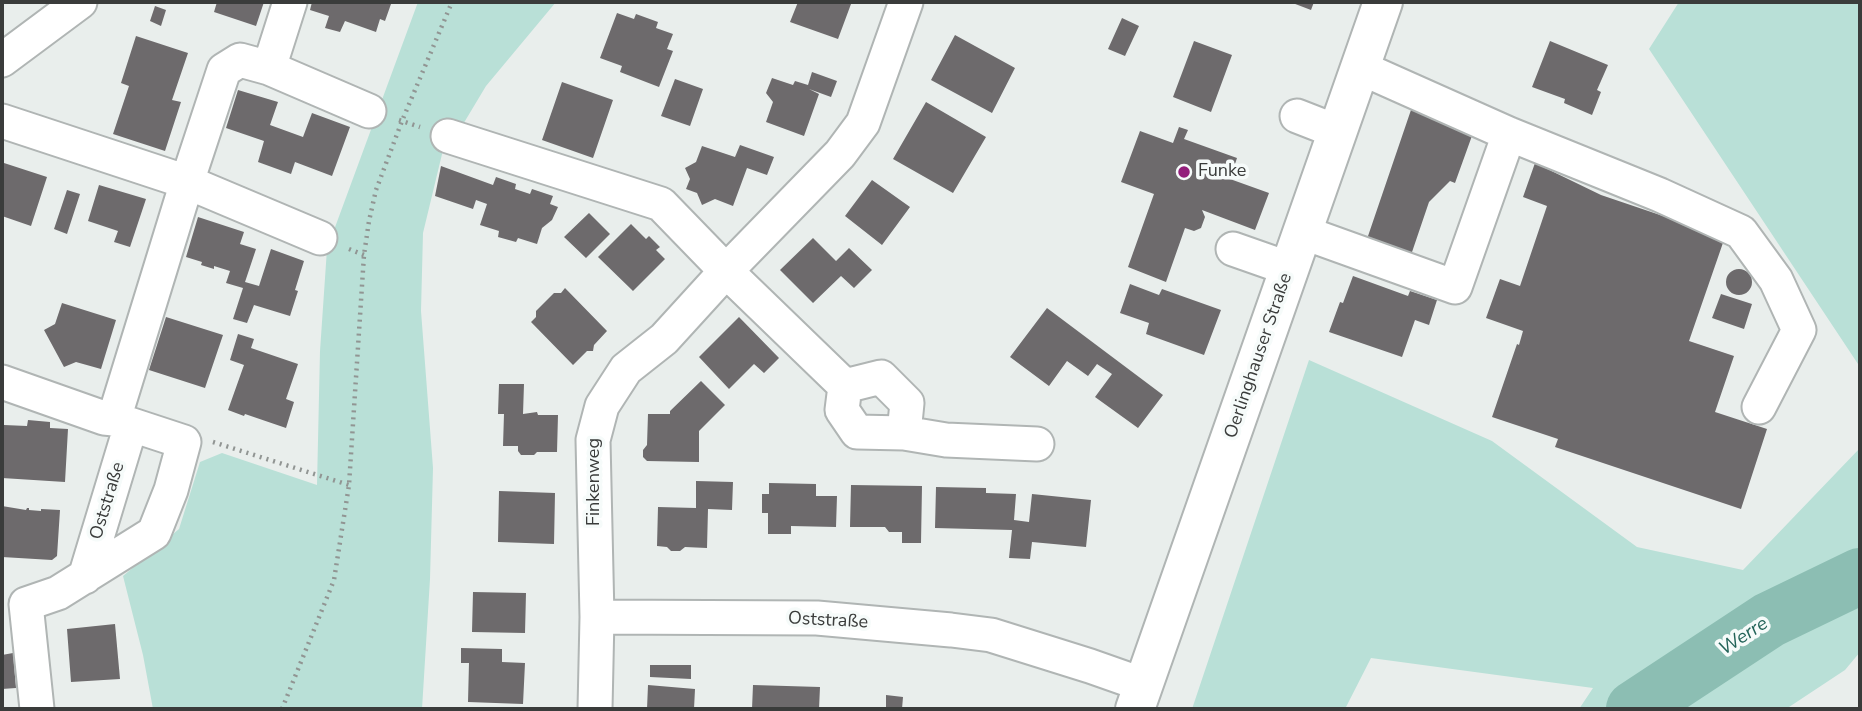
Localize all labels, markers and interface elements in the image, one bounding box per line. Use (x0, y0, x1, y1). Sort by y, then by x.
place label: Funke (1198, 161, 1246, 183)
marker: Funke (1176, 164, 1192, 180)
street label: Oerlinghauser Straße (1221, 271, 1297, 441)
street label: Finkenweg (584, 438, 606, 526)
street label: Oststraße (86, 460, 130, 542)
street label: Oststraße (787, 608, 869, 634)
water label: Werre (1715, 613, 1773, 661)

